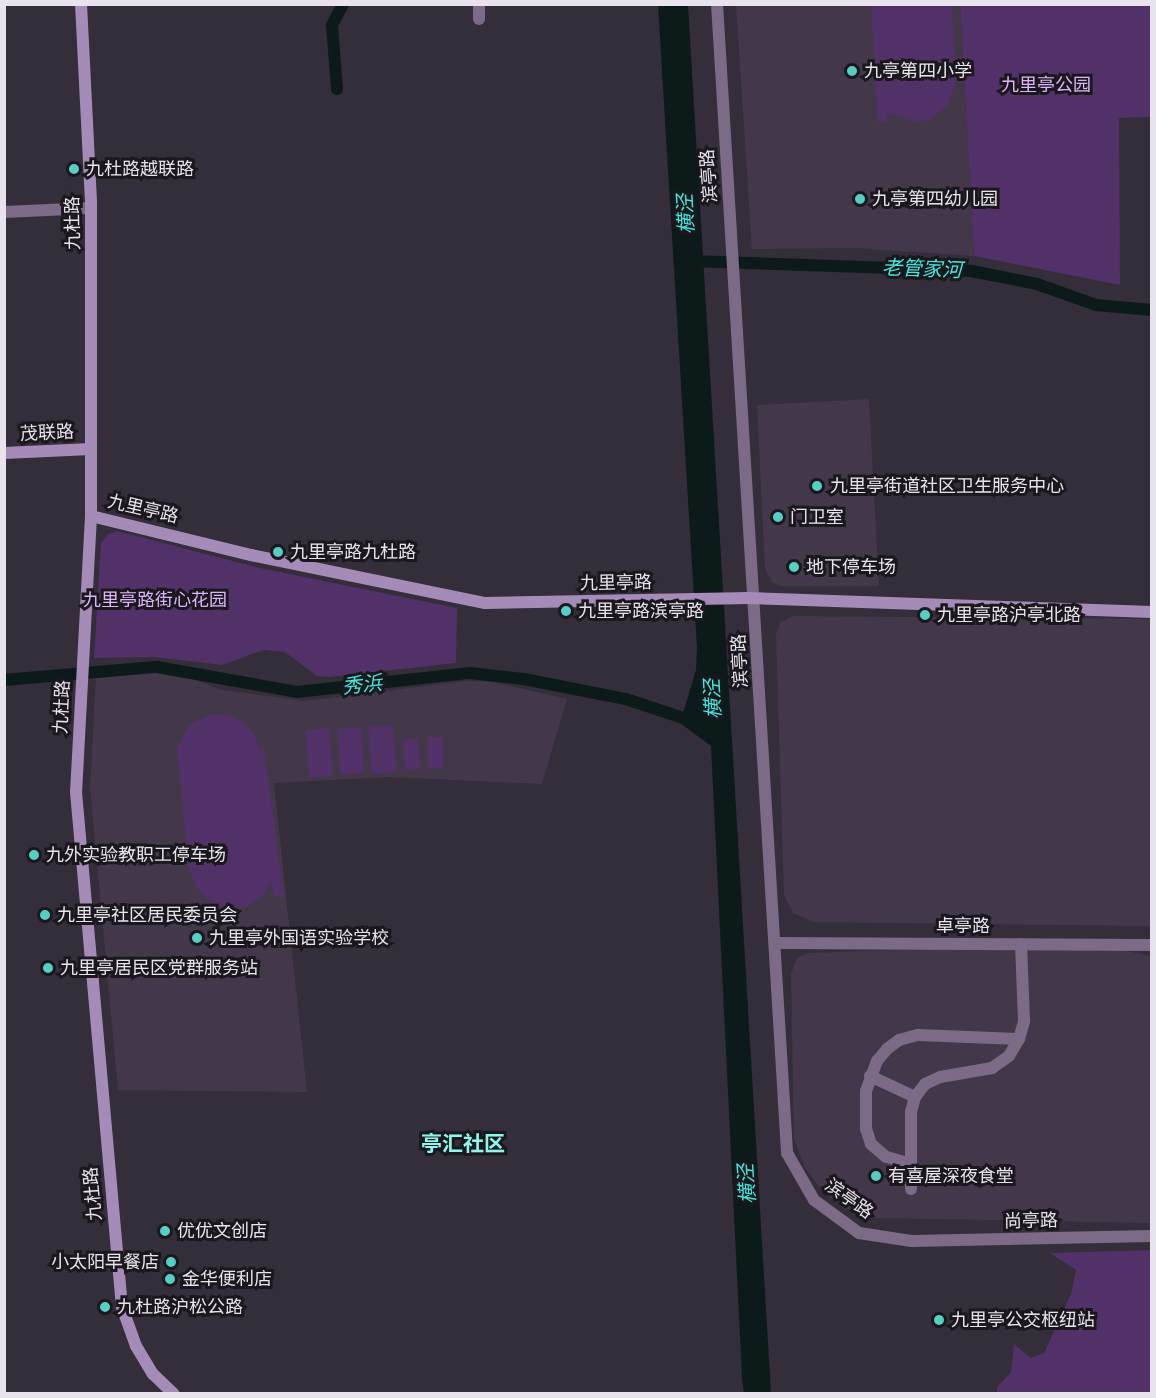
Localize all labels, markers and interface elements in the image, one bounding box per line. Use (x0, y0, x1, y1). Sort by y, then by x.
place label: 九亭第四小学 (864, 60, 972, 82)
marker: 九亭第四小学 (845, 64, 859, 78)
park label: 九里亭公园 (1001, 74, 1091, 96)
street label: 滨亭路 (696, 148, 722, 204)
place label: 九杜路越联路 (86, 158, 194, 180)
marker: 九杜路越联路 (67, 162, 81, 176)
place label: 九亭第四幼儿园 (872, 188, 998, 210)
marker: 九亭第四幼儿园 (853, 192, 867, 206)
water label: 横泾 (673, 193, 699, 235)
street label: 九杜路 (62, 196, 84, 250)
water label: 老管家河 (882, 256, 962, 282)
street label: 茂联路 (19, 421, 75, 445)
place label: 九里亭街道社区卫生服务中心 (830, 475, 1064, 497)
marker: 九里亭街道社区卫生服务中心 (808, 477, 826, 495)
street label: 九里亭路 (105, 490, 181, 528)
place label: 门卫室 (790, 506, 844, 528)
marker: 门卫室 (771, 510, 785, 524)
place label: 九里亭路九杜路 (290, 541, 416, 563)
marker: 九里亭路九杜路 (271, 545, 285, 559)
place label: 地下停车场 (806, 556, 896, 578)
marker: 地下停车场 (787, 560, 801, 574)
street label: 九里亭路 (580, 572, 652, 594)
park label: 九里亭路街心花园 (83, 589, 227, 611)
place label: 九里亭路滨亭路 (578, 600, 704, 622)
marker: 九里亭路滨亭路 (559, 604, 573, 618)
place label: 九里亭路沪亭北路 (937, 604, 1081, 626)
marker: 九里亭路沪亭北路 (918, 608, 932, 622)
street label: 滨亭路 (728, 633, 752, 689)
water label: 秀浜 (341, 671, 383, 699)
water label: 横泾 (700, 678, 726, 720)
street label: 九杜路 (50, 679, 74, 735)
place label: 九外实验教职工停车场 (46, 844, 226, 866)
marker: 九外实验教职工停车场 (27, 848, 41, 862)
place label: 九里亭社区居民委员会 (57, 904, 237, 926)
marker: 九里亭社区居民委员会 (38, 908, 52, 922)
street label: 卓亭路 (936, 915, 990, 937)
place label: 九里亭外国语实验学校 (209, 927, 389, 949)
marker: 九里亭外国语实验学校 (190, 931, 204, 945)
place label: 九里亭居民区党群服务站 (60, 957, 258, 979)
marker: 九里亭居民区党群服务站 (41, 961, 55, 975)
district label: 亭汇社区 (421, 1131, 505, 1157)
water label: 横泾 (734, 1163, 760, 1205)
place label: 有喜屋深夜食堂 (888, 1165, 1014, 1187)
street label: 九杜路 (80, 1166, 106, 1222)
marker: 有喜屋深夜食堂 (869, 1169, 883, 1183)
street label: 滨亭路 (821, 1174, 877, 1224)
street label: 尚亭路 (1004, 1210, 1058, 1232)
place label: 优优文创店 (177, 1220, 267, 1242)
marker: 优优文创店 (158, 1224, 172, 1238)
place label: 小太阳早餐店 (51, 1251, 159, 1273)
marker: 小太阳早餐店 (164, 1255, 178, 1269)
place label: 金华便利店 (182, 1268, 272, 1290)
marker: 金华便利店 (163, 1272, 177, 1286)
place label: 九杜路沪松公路 (117, 1296, 243, 1318)
marker: 九杜路沪松公路 (98, 1300, 112, 1314)
place label: 九里亭公交枢纽站 (951, 1309, 1095, 1331)
marker: 九里亭公交枢纽站 (932, 1313, 946, 1327)

